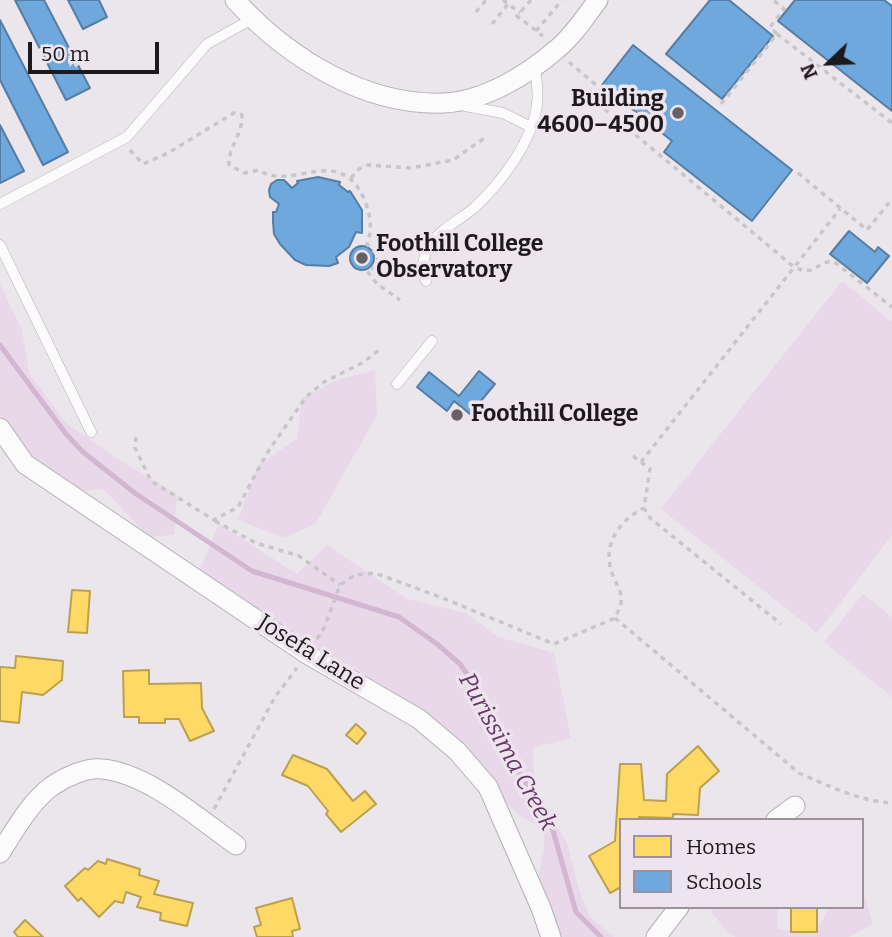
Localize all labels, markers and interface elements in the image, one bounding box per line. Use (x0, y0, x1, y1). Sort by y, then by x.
scale bar (32, 28, 163, 72)
north arrow (794, 28, 864, 98)
text: 50 m (41, 41, 90, 67)
text: N (796, 60, 823, 83)
place label: Building 4600–4500 (537, 86, 664, 140)
marker: Building 4600–4500 (670, 105, 686, 121)
place label: Foothill College Observatory (376, 231, 543, 285)
marker: Foothill College Observatory (354, 250, 370, 266)
place label: Foothill College (471, 401, 638, 429)
marker: Foothill College (449, 407, 465, 423)
street label: Josefa Lane (252, 609, 370, 697)
water label: Purissima Creek (452, 668, 562, 836)
legend (619, 818, 864, 909)
text: Homes (686, 834, 756, 860)
text: Schools (686, 869, 762, 895)

